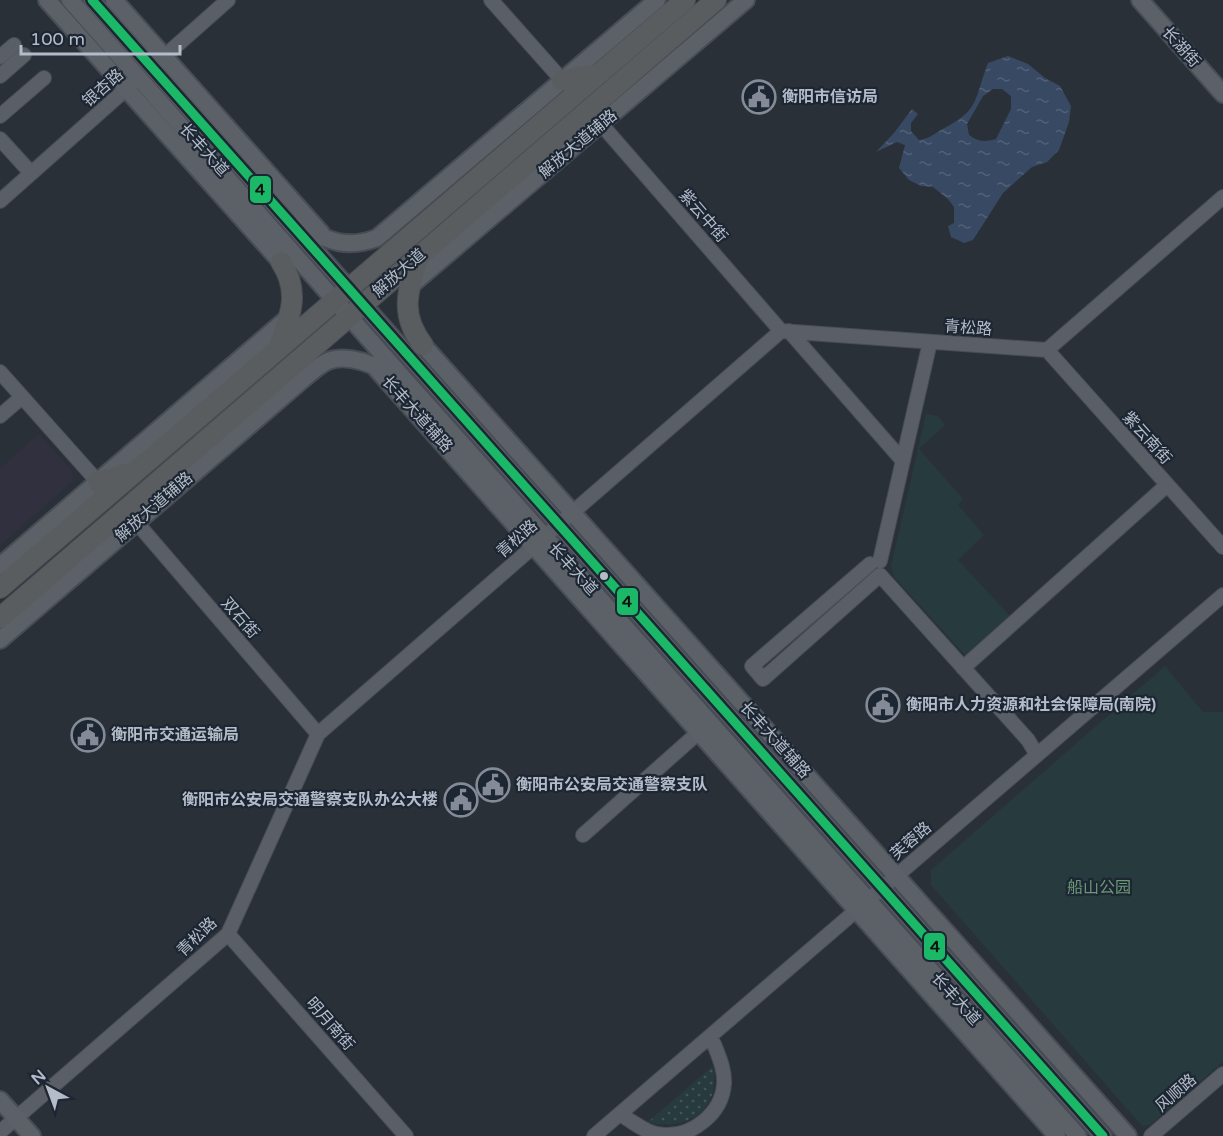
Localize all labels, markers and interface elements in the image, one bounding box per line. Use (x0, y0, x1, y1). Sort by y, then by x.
scale bar (21, 18, 180, 56)
street label: 长湖街 (1158, 22, 1204, 72)
text: 100 m (30, 28, 85, 50)
street label: 银杏路 (78, 65, 128, 111)
public building icon: 衡阳市信访局 (741, 79, 777, 115)
place label: 衡阳市信访局 (782, 87, 878, 107)
street label: 解放大道辅路 (535, 105, 621, 183)
street label: 长丰大道 (175, 120, 233, 180)
line badge: 4 (249, 175, 272, 204)
text: 4 (255, 180, 265, 200)
street label: 紫云中街 (674, 185, 732, 247)
street label: 解放大道 (368, 244, 430, 302)
street label: 青松路 (943, 316, 993, 340)
street label: 长丰大道辅路 (377, 372, 457, 456)
street label: 紫云南街 (1118, 408, 1176, 468)
street label: 解放大道辅路 (111, 468, 197, 546)
street label: 青松路 (492, 516, 542, 562)
street label: 长丰大道 (544, 539, 602, 599)
unlabelled marker (598, 570, 610, 582)
line badge: 4 (616, 587, 639, 616)
text: 4 (622, 592, 632, 612)
street label: 双石街 (217, 593, 263, 643)
public building icon: 衡阳市人力资源和社会保障局(南院) (865, 687, 901, 723)
place label: 衡阳市人力资源和社会保障局(南院) (906, 695, 1156, 715)
street label: 长丰大道辅路 (735, 698, 815, 782)
public building icon: 衡阳市交通运输局 (70, 717, 106, 753)
place label: 衡阳市交通运输局 (111, 725, 239, 745)
public building icon: 衡阳市公安局交通警察支队 (475, 767, 511, 803)
place label: 衡阳市公安局交通警察支队 (516, 775, 708, 795)
public building icon: 衡阳市公安局交通警察支队办公大楼 (443, 782, 479, 818)
place label: 衡阳市公安局交通警察支队办公大楼 (182, 790, 438, 810)
street label: 芙蓉路 (886, 818, 936, 864)
park label: 船山公园 (1067, 878, 1131, 898)
street label: 青松路 (173, 913, 221, 961)
line badge: 4 (923, 932, 946, 961)
text: 4 (930, 937, 940, 957)
street label: 长丰大道 (927, 969, 985, 1029)
street label: 明月南街 (301, 993, 359, 1055)
north arrow (18, 1058, 78, 1118)
text: N (27, 1066, 50, 1089)
street label: 风顺路 (1151, 1070, 1201, 1116)

